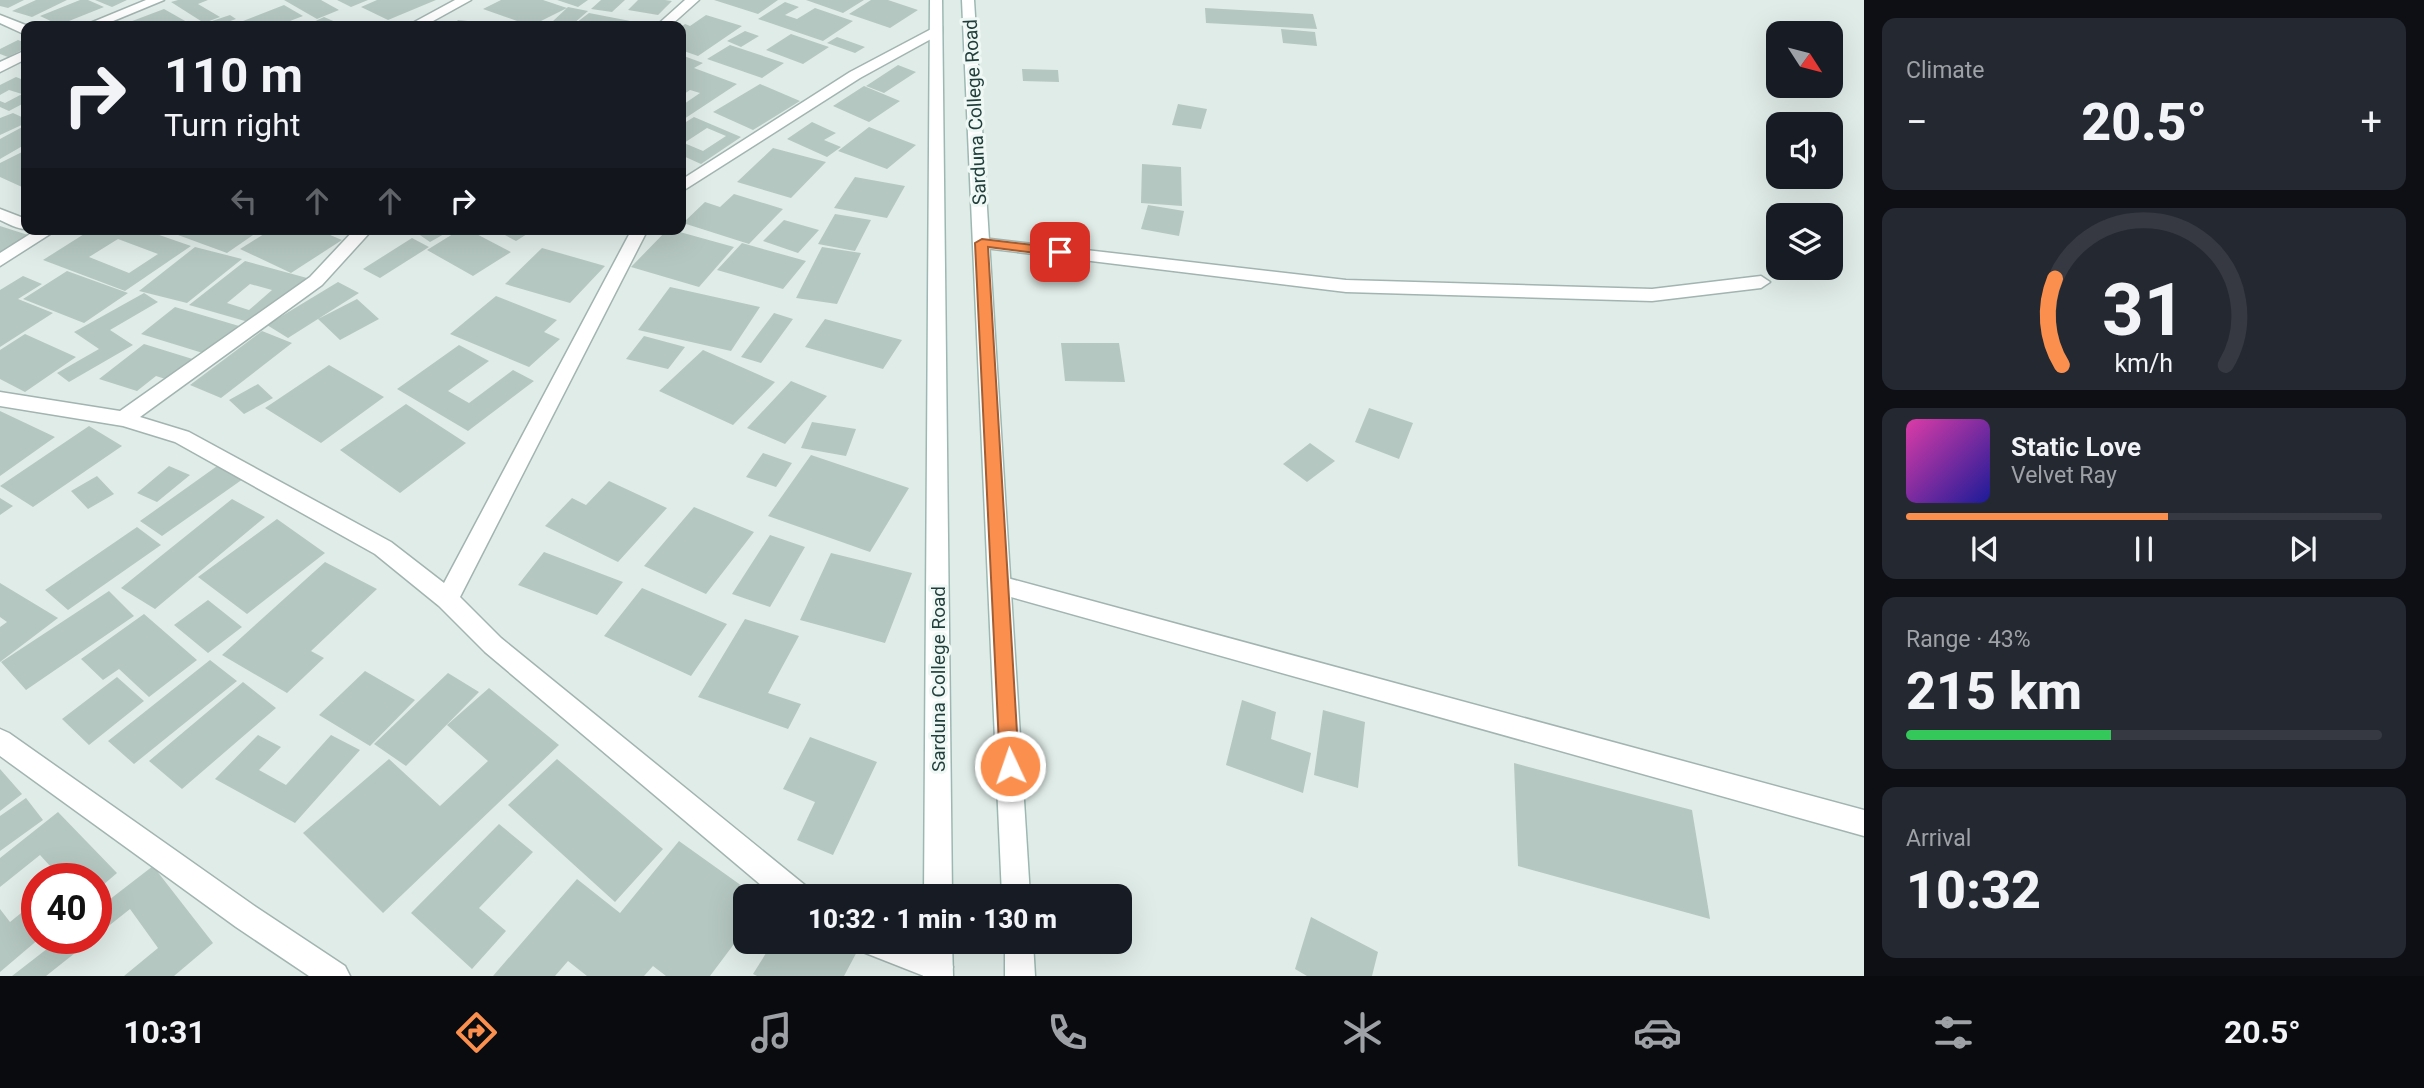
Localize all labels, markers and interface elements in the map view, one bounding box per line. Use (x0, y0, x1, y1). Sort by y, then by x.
street label: Sarduna College Road (959, 18, 991, 206)
north arrow (1766, 21, 1843, 98)
map controls (1766, 21, 1843, 280)
text: 110 m (164, 47, 303, 104)
icon: right (49, 49, 140, 140)
text: Climate (1906, 57, 1985, 84)
text: 20.5° (2081, 92, 2207, 153)
text: − (1906, 100, 1928, 144)
text: + (2360, 100, 2382, 144)
text: Turn right (164, 106, 300, 144)
button: sound (1766, 112, 1843, 189)
icon: left (225, 182, 263, 220)
icon: ahead (298, 182, 336, 220)
icon: ahead (371, 182, 409, 220)
icon: right (444, 182, 482, 220)
button: layers (1766, 203, 1843, 280)
pin (1030, 222, 1090, 282)
icon: arrive (1041, 233, 1079, 271)
text: 31 (2102, 267, 2186, 353)
text: km/h (2115, 348, 2173, 377)
text: Static Love (2011, 432, 2141, 462)
text: Velvet Ray (2011, 462, 2117, 489)
icon: previous (1966, 530, 2004, 568)
icon: pause (2125, 530, 2163, 568)
icon: next (2284, 530, 2322, 568)
street label: Sarduna College Road (927, 586, 950, 772)
text: Range · 43% (1906, 626, 2031, 653)
text: 215 km (1906, 661, 2082, 722)
position arrow (973, 729, 1047, 803)
text: Arrival (1906, 825, 1971, 852)
text: 10:32 (1906, 860, 2041, 921)
speed limit sign: 40 (21, 863, 112, 954)
text: 10:32 · 1 min · 130 m (808, 904, 1057, 934)
icon: directions (452, 1008, 501, 1057)
icon: music (747, 1008, 796, 1057)
icon: phone (1043, 1008, 1092, 1057)
icon: climate (1338, 1008, 1387, 1057)
icon: car (1633, 1008, 1682, 1057)
icon: filters (1929, 1008, 1978, 1057)
text: 10:31 (123, 1013, 206, 1051)
text: 20.5° (2224, 1013, 2301, 1051)

